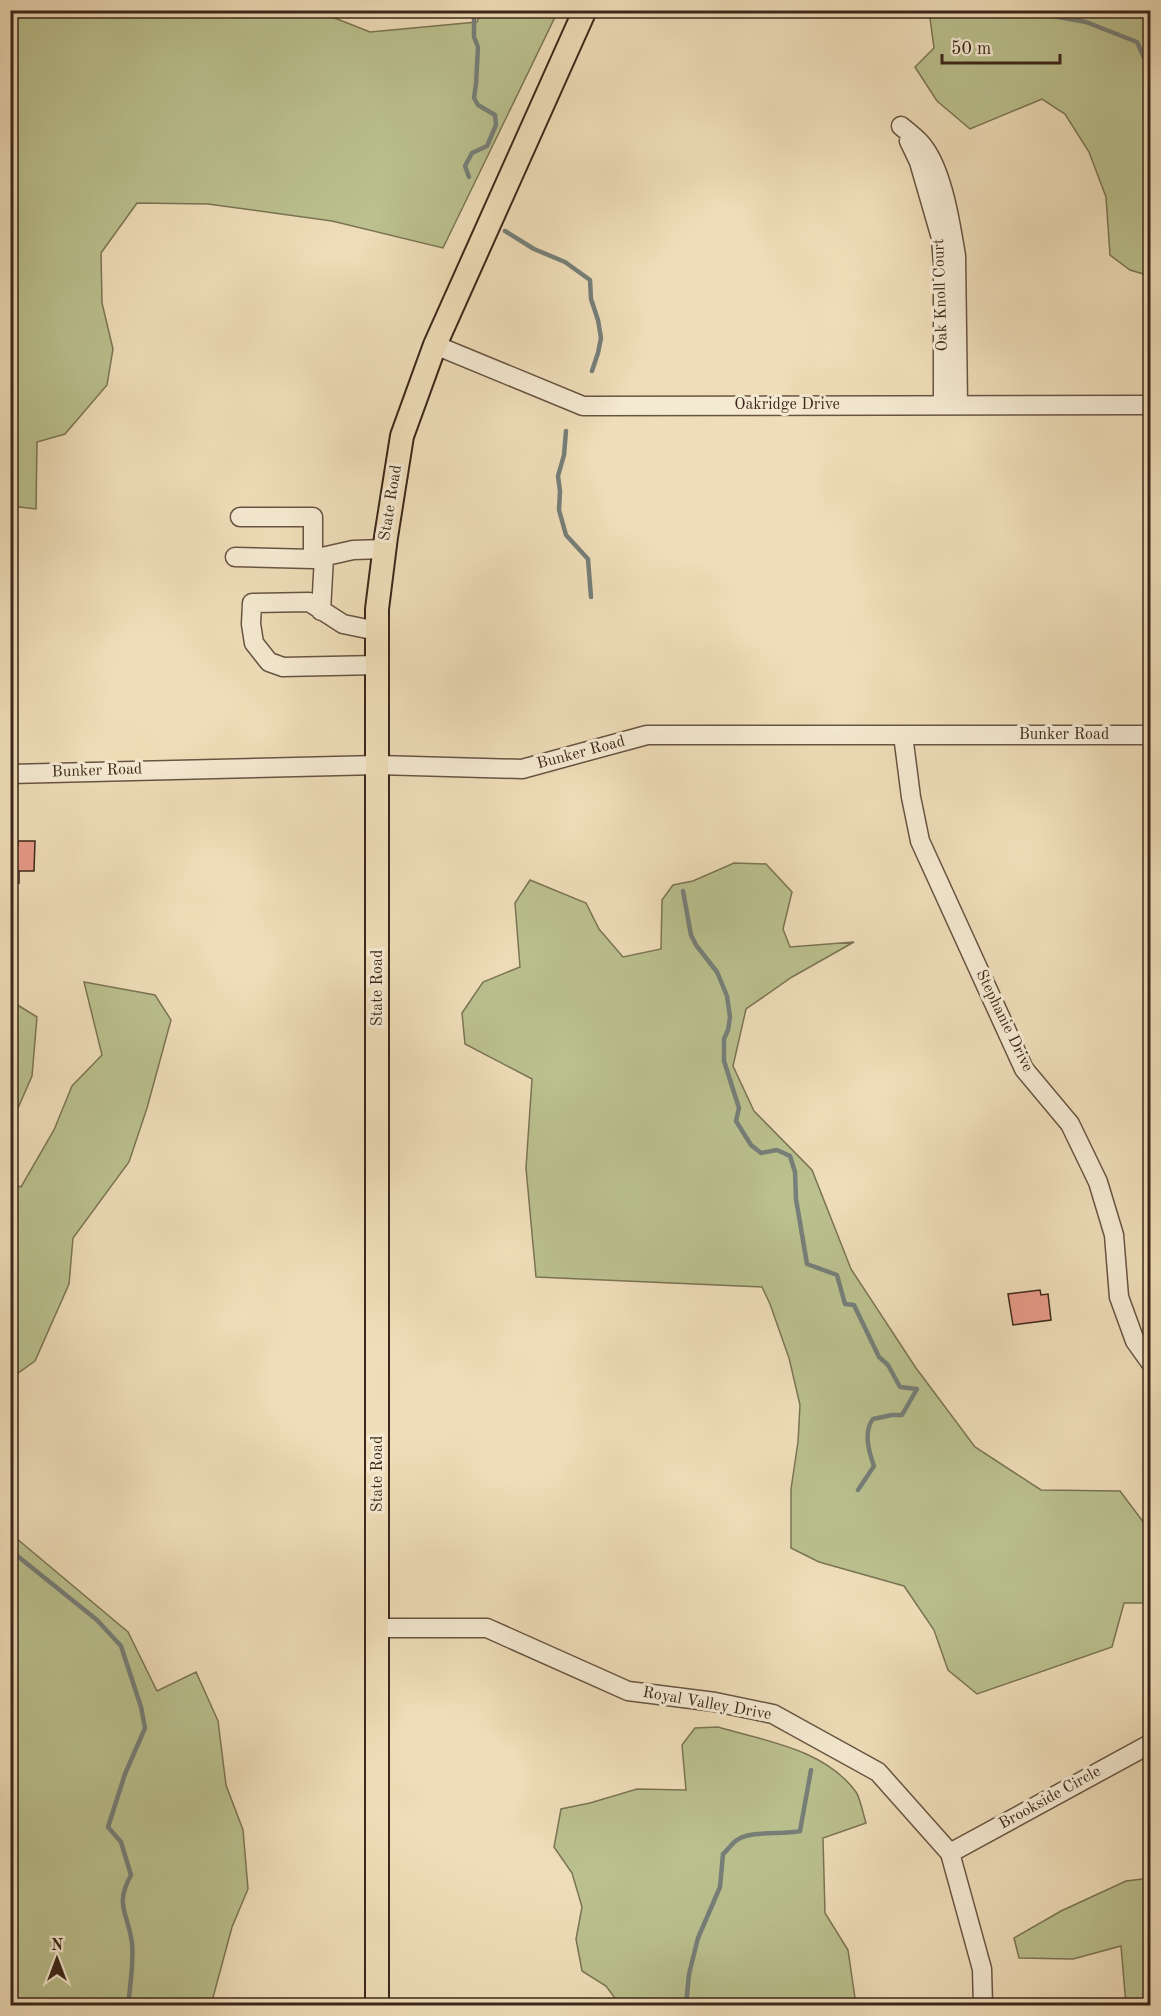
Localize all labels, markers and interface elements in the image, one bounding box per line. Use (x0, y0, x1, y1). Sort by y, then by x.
scale bar (942, 27, 1060, 65)
text: 50 m (951, 40, 991, 58)
street label: Oak Knoll Court (931, 238, 951, 352)
street label: Oakridge Drive (734, 397, 840, 413)
street label: State Road (377, 464, 405, 542)
street label: Bunker Road (1019, 727, 1109, 743)
street label: Bunker Road (535, 734, 627, 772)
street label: Bunker Road (51, 761, 143, 781)
street label: State Road (370, 950, 386, 1026)
street label: Stephanie Drive (972, 968, 1036, 1074)
street label: State Road (370, 1436, 386, 1512)
street label: Royal Valley Drive (641, 1685, 773, 1723)
street label: Brookside Circle (996, 1763, 1104, 1833)
north arrow (27, 1929, 87, 1989)
text: N (51, 1938, 64, 1954)

